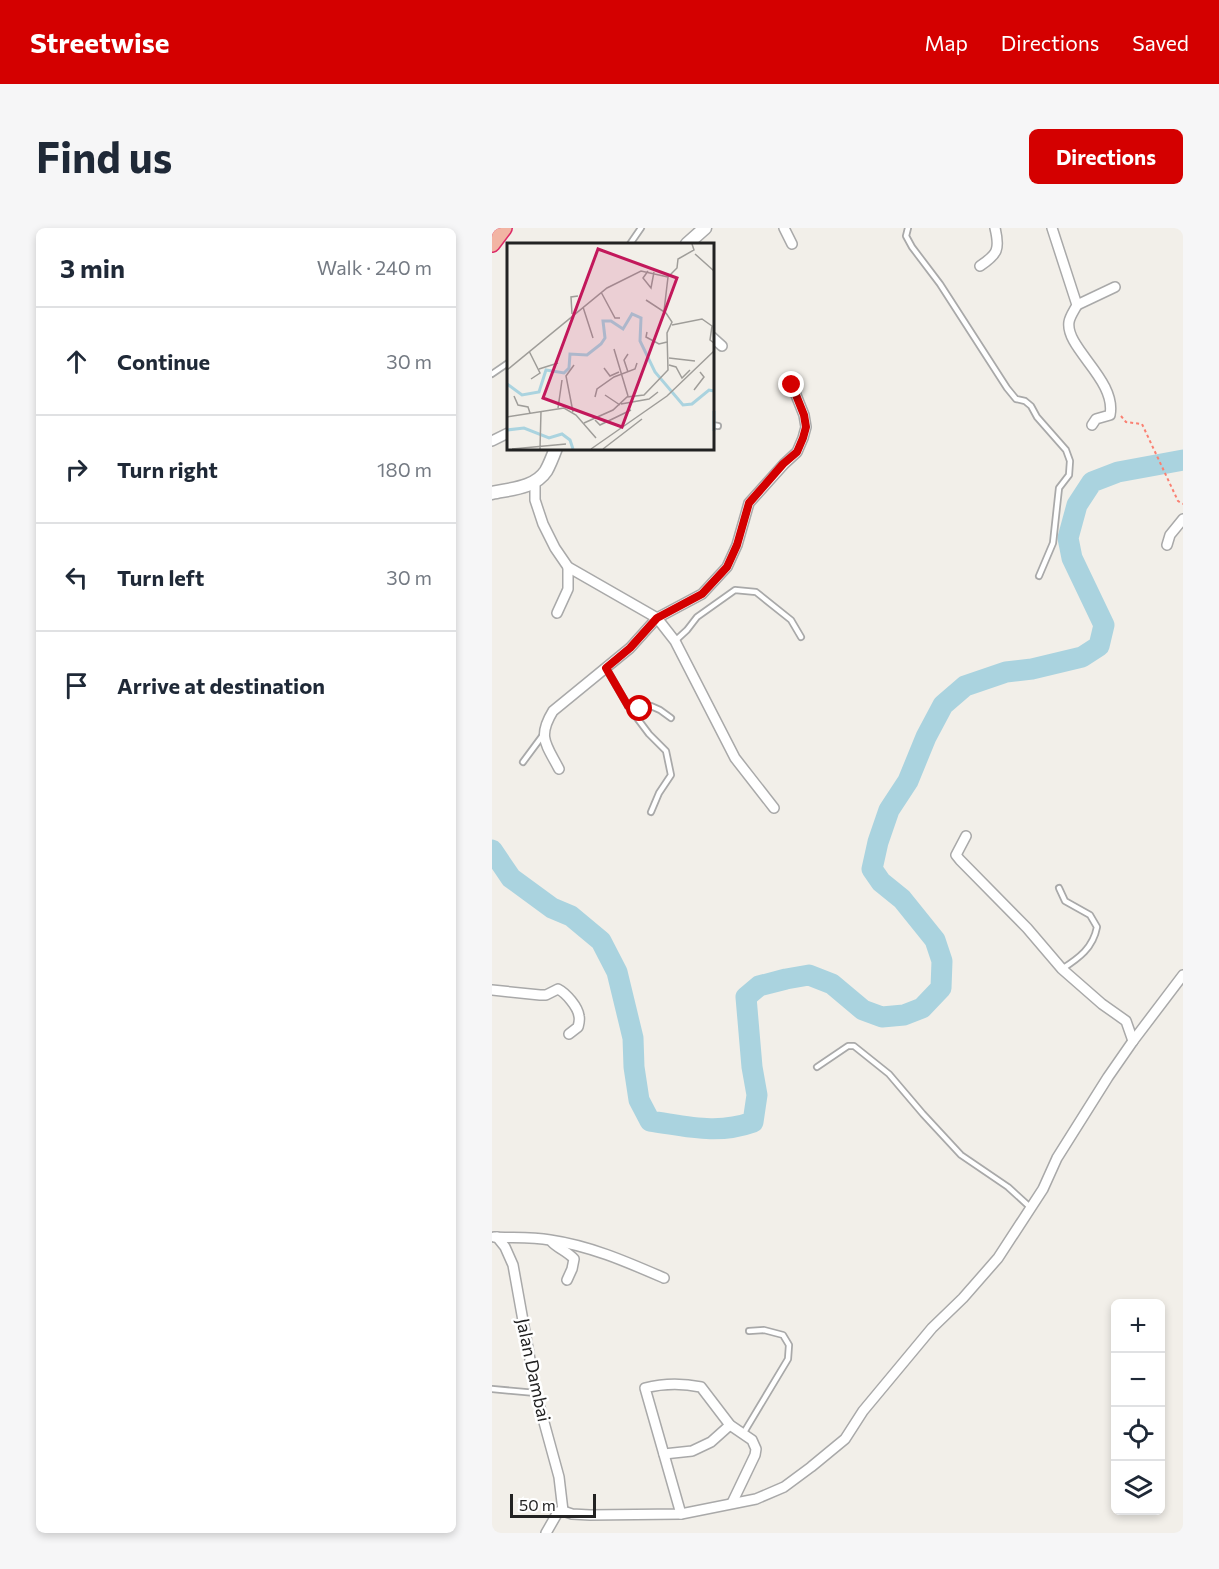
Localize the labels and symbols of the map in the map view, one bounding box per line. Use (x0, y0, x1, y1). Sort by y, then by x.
inset map (507, 243, 714, 450)
route end (778, 371, 804, 397)
route start (626, 695, 652, 721)
street label: Jalan Dambai (512, 1316, 556, 1424)
scale bar (510, 1491, 596, 1518)

